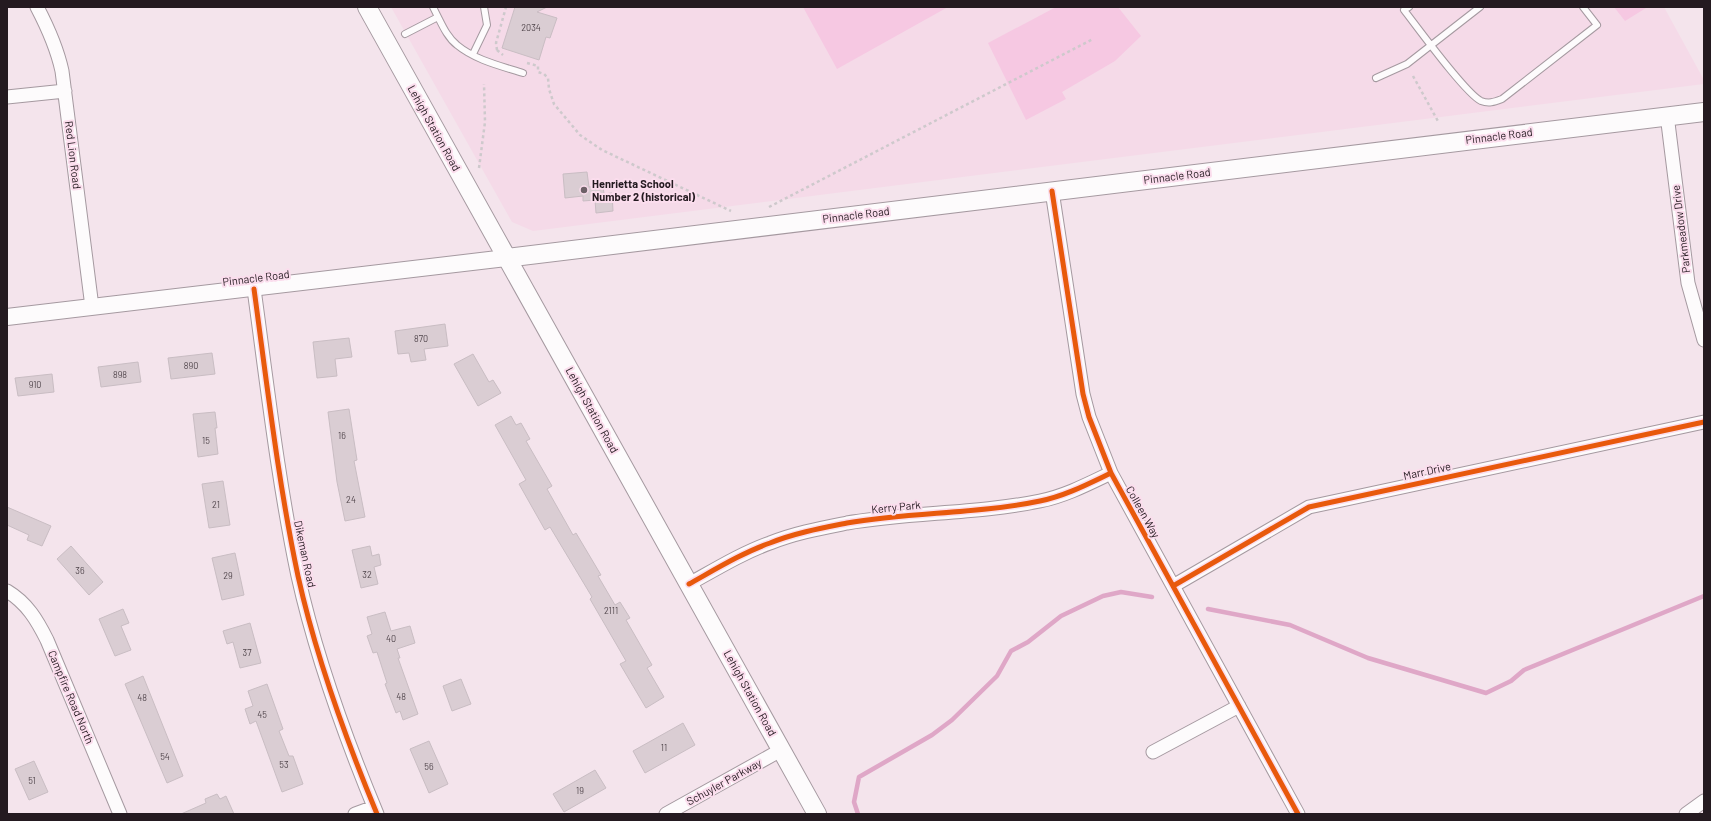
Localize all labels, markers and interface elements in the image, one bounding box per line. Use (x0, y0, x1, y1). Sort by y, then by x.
house number: 2034 (521, 22, 541, 33)
street label: Lehigh Station Road (405, 83, 463, 173)
street label: Red Lion Road (63, 120, 84, 190)
street label: Pinnacle Road (1465, 125, 1533, 146)
street label: Pinnacle Road (1143, 165, 1211, 186)
place label: Henrietta School Number 2 (historical) (592, 177, 695, 203)
street label: Parkmeadow Drive (1669, 184, 1692, 274)
marker: Henrietta School Number 2 (historical) (579, 185, 589, 195)
street label: Pinnacle Road (822, 204, 890, 225)
street label: Pinnacle Road (222, 267, 290, 288)
house number: 870 (414, 333, 428, 344)
house number: 890 (184, 360, 198, 371)
street label: Lehigh Station Road (563, 365, 621, 455)
house number: 898 (113, 369, 127, 380)
house number: 910 (29, 379, 41, 390)
house number: 16 (338, 430, 346, 441)
house number: 15 (202, 435, 210, 446)
street label: Marr Drive (1402, 459, 1452, 482)
street label: Colleen Way (1124, 484, 1163, 540)
house number: 24 (346, 494, 356, 505)
street label: Kerry Park (871, 497, 922, 516)
house number: 21 (212, 499, 220, 510)
street label: Dikeman Road (292, 519, 319, 588)
house number: 36 (75, 565, 85, 576)
house number: 32 (362, 569, 372, 580)
house number: 29 (223, 570, 233, 581)
house number: 2111 (604, 605, 618, 616)
house number: 40 (386, 633, 396, 644)
house number: 37 (243, 647, 252, 658)
street label: Campfire Road North (46, 648, 97, 746)
street label: Lehigh Station Road (721, 648, 779, 738)
house number: 48 (396, 691, 406, 702)
house number: 48 (137, 692, 147, 703)
house number: 45 (257, 709, 267, 720)
house number: 11 (661, 742, 667, 753)
house number: 54 (160, 751, 170, 762)
street label: Schuyler Parkway (684, 756, 764, 808)
house number: 53 (279, 759, 289, 770)
house number: 56 (424, 761, 434, 772)
house number: 51 (28, 775, 36, 786)
house number: 19 (576, 785, 584, 796)

